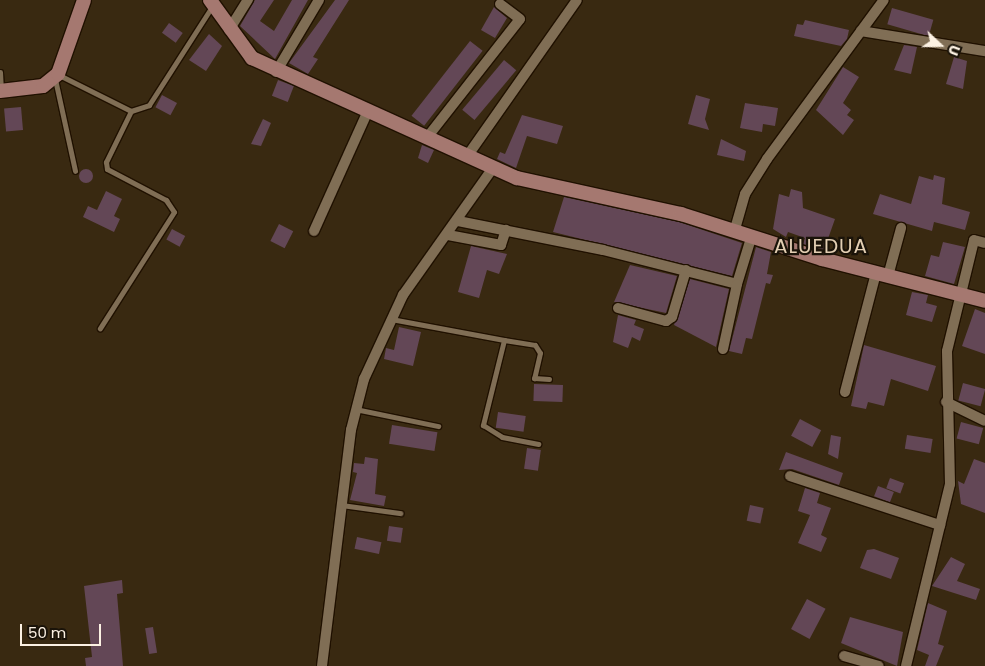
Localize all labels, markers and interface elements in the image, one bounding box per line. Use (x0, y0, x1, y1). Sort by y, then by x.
north arrow (915, 20, 965, 70)
text: U (943, 42, 965, 59)
district label: ALUEDUA (773, 234, 869, 258)
scale bar (22, 614, 104, 646)
text: 50 m (28, 622, 66, 643)

